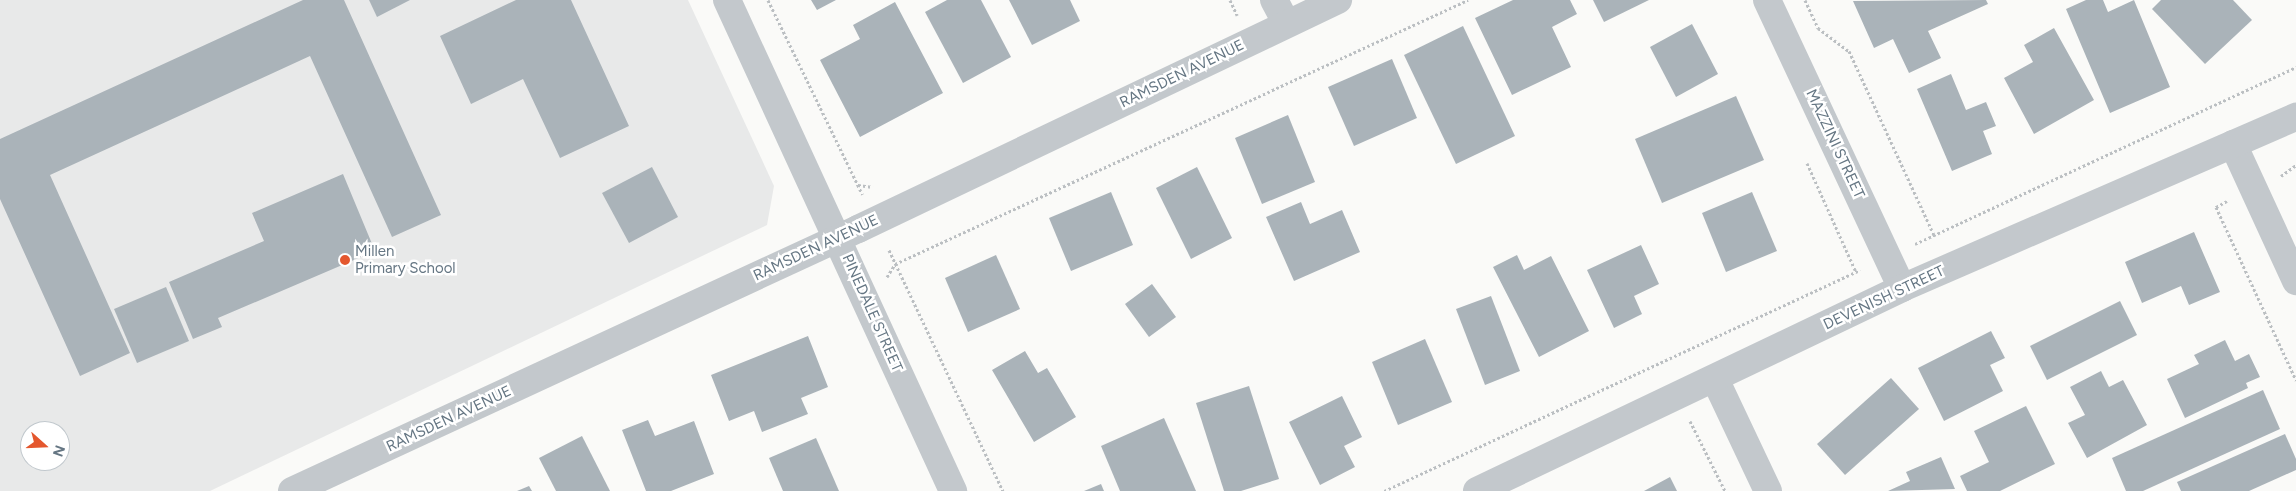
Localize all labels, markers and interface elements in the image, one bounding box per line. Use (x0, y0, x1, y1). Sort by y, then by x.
street label: RAMSDEN AVENUE (1117, 36, 1247, 112)
street label: MAZZINI STREET (1802, 87, 1868, 201)
street label: RAMSDEN AVENUE (751, 211, 881, 285)
place label: Millen Primary School (355, 242, 456, 277)
street label: PINEDALE STREET (838, 251, 906, 375)
marker: Millen Primary School (339, 254, 351, 266)
street label: DEVENISH STREET (1821, 262, 1947, 334)
street label: RAMSDEN AVENUE (384, 382, 514, 456)
north arrow (20, 421, 70, 471)
text: N (49, 443, 68, 459)

